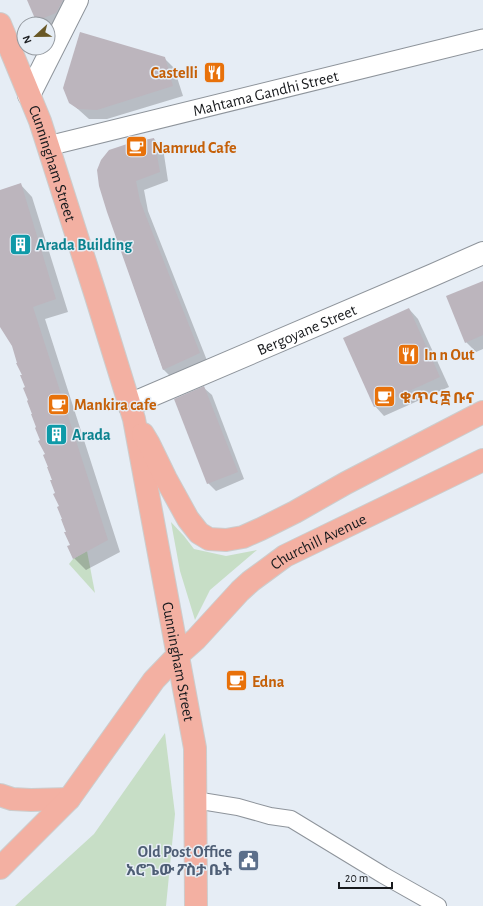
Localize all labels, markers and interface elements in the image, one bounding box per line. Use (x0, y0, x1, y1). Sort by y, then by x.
north arrow (16, 16, 56, 56)
text: N (21, 34, 34, 45)
restaurant icon: Castelli (201, 59, 227, 85)
place label: Castelli (151, 65, 198, 81)
street label: Mahtama Gandhi Street (191, 68, 340, 119)
street label: Cunningham Street (25, 103, 79, 223)
cafe icon: Namrud Cafe (123, 134, 149, 160)
place label: Namrud Cafe (152, 140, 237, 156)
building icon: Arada Building (7, 231, 33, 257)
place label: Arada Building (36, 237, 133, 253)
street label: Bergoyane Street (255, 302, 359, 358)
restaurant icon: In n Out (396, 341, 422, 367)
place label: In n Out (424, 347, 475, 363)
cafe icon: ቁጥር ፰ ቡና (372, 384, 398, 410)
place label: ቁጥር ፰ ቡና (400, 390, 474, 406)
cafe icon: Mankira cafe (46, 391, 72, 417)
place label: Mankira cafe (74, 397, 157, 413)
building icon: Arada (43, 421, 69, 447)
place label: Arada (72, 427, 111, 443)
street label: Churchill Avenue (268, 511, 369, 573)
street label: Cunningham Street (159, 601, 197, 723)
cafe icon: Edna (224, 668, 250, 694)
place label: Edna (252, 674, 285, 690)
place label: Old Post Office አሮጌው ፖስታ ቤት (126, 844, 232, 878)
public building icon: Old Post Office አሮጌው ፖስታ ቤት (235, 847, 261, 873)
scale bar (339, 864, 392, 890)
text: 20 m (345, 872, 368, 884)

